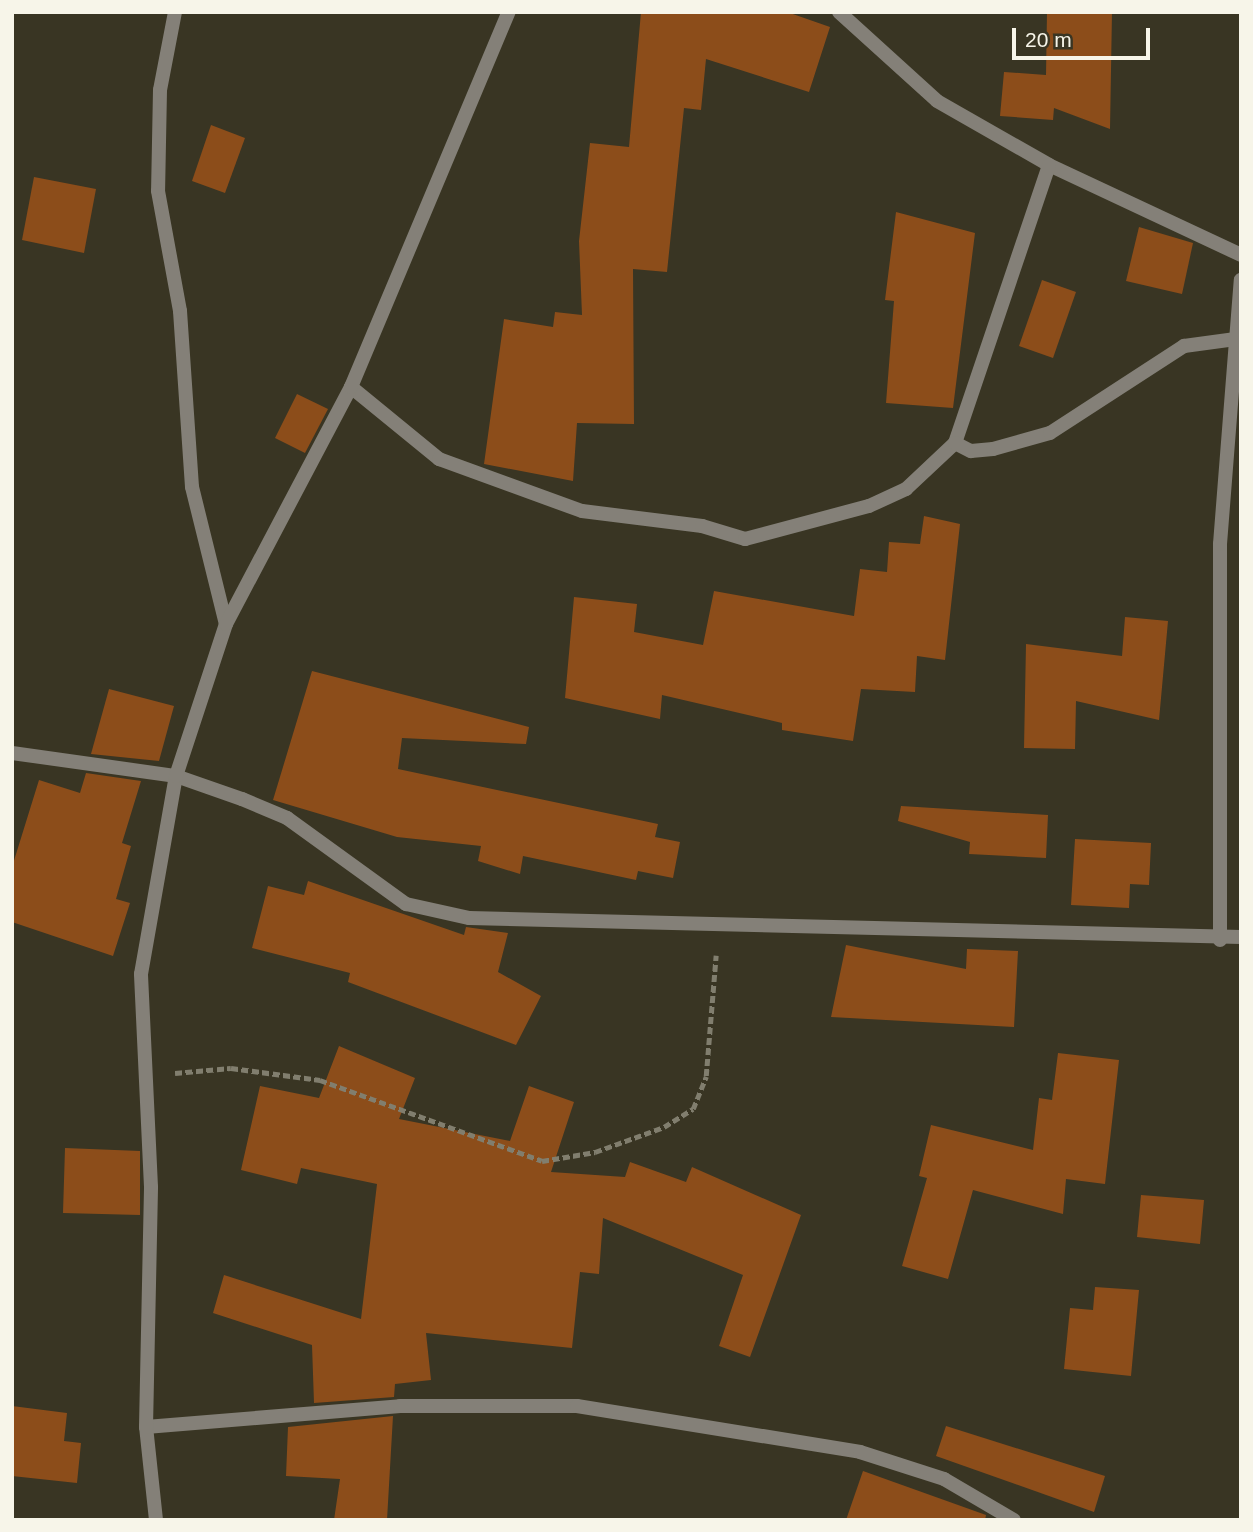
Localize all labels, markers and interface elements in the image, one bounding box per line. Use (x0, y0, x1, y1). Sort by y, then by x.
scale bar (1015, 14, 1153, 58)
text: 20 m (1025, 28, 1072, 51)

